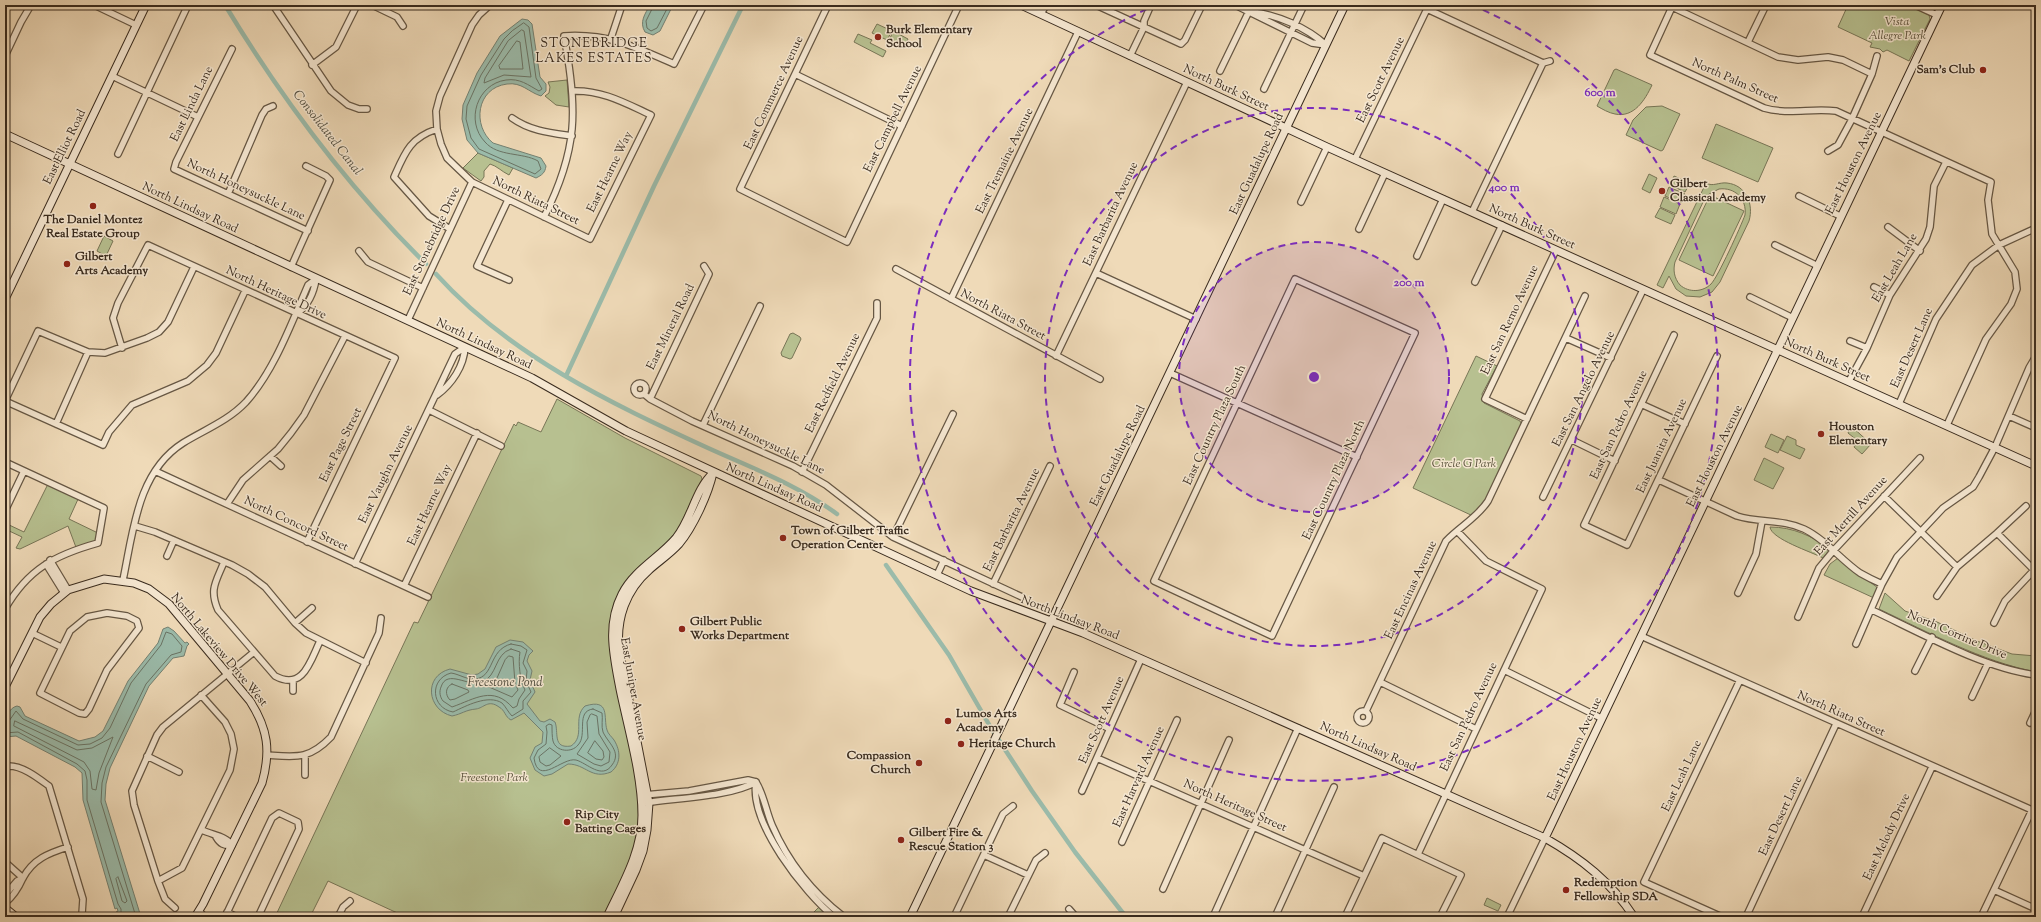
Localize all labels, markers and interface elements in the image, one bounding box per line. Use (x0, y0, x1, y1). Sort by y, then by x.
park label: Vista Allegre Park (1868, 13, 1926, 45)
place label: Burk Elementary School (885, 21, 972, 53)
marker: Burk Elementary School (873, 32, 883, 42)
street label: East Commerce Avenue (740, 33, 808, 153)
street label: East Scott Avenue (1352, 33, 1410, 126)
district label: STONEBRIDGE LAKES ESTATES (536, 35, 652, 68)
street label: North Palm Street (1689, 54, 1781, 108)
street label: North Burk Street (1180, 60, 1272, 116)
place label: Sam's Club (1916, 61, 1975, 79)
street label: East Campbell Avenue (859, 62, 927, 176)
street label: East Linda Lane (166, 63, 218, 145)
marker: Sam's Club (1978, 65, 1988, 75)
text: 600 m (1584, 84, 1616, 102)
water label: Consolidated Canal (288, 87, 366, 180)
street label: East Tremaine Avenue (972, 105, 1039, 217)
street label: East Elliot Road (39, 106, 91, 188)
street label: East Houston Avenue (1821, 108, 1887, 217)
street label: East Guadalupe Road (1225, 110, 1289, 218)
street label: East Hearne Way (583, 128, 637, 216)
street label: North Honeysuckle Lane (184, 155, 309, 226)
street label: East Barbarita Avenue (1079, 158, 1143, 269)
street label: North Riata Street (489, 172, 583, 230)
place label: Gilbert Classical Academy (1670, 175, 1766, 207)
street label: North Lindsay Road (139, 178, 241, 238)
text: 400 m (1487, 179, 1520, 197)
street label: East Stonebridge Drive (399, 183, 465, 298)
marker: Gilbert Classical Academy (1657, 186, 1667, 196)
street label: North Burk Street (1486, 200, 1578, 254)
marker: The Daniel Montez Real Estate Group (88, 201, 98, 211)
place label: The Daniel Montez Real Estate Group (42, 211, 143, 243)
street label: East Leah Lane (1868, 230, 1922, 306)
place label: Gilbert Arts Academy (74, 248, 148, 280)
marker: Gilbert Arts Academy (62, 259, 72, 269)
street label: North Heritage Drive (223, 262, 330, 324)
street label: East San Remo Avenue (1477, 262, 1544, 378)
text: 200 m (1394, 274, 1424, 292)
street label: East Mineral Road (642, 281, 700, 373)
street label: North Riata Street (957, 285, 1049, 345)
street label: East Desert Lane (1886, 305, 1938, 391)
street label: North Lindsay Road (433, 314, 535, 374)
street label: East San Angelo Avenue (1548, 328, 1620, 450)
street label: East Redfield Avenue (801, 329, 865, 436)
street label: North Burk Street (1781, 333, 1873, 387)
street label: East Country Plaza South (1179, 362, 1251, 488)
street label: East San Pedro Avenue (1586, 367, 1652, 483)
centre of rings (1307, 370, 1321, 384)
street label: East Juanita Avenue (1632, 395, 1692, 496)
street label: East Houston Avenue (1682, 401, 1748, 510)
street label: East Guadalupe Road (1086, 402, 1150, 510)
street label: East Page Street (315, 405, 367, 485)
street label: North Honeysuckle Lane (704, 407, 828, 480)
street label: East Country Plaza North (1298, 417, 1370, 543)
place label: Houston Elementary (1828, 418, 1887, 450)
street label: East Vaughn Avenue (354, 421, 418, 527)
marker: Houston Elementary (1816, 429, 1826, 439)
park label: Circle G Park (1432, 455, 1497, 473)
street label: North Lindsay Road (723, 459, 825, 517)
street label: East Hearne Way (403, 461, 457, 549)
street label: East Barbarita Avenue (979, 465, 1045, 575)
street label: East Merrill Avenue (1810, 472, 1892, 560)
street label: North Concord Street (241, 492, 351, 556)
place label: Town of Gilbert Traffic Operation Center (790, 522, 910, 554)
marker: Town of Gilbert Traffic Operation Center (778, 533, 788, 543)
street label: East Encinas Avenue (1380, 537, 1442, 642)
street label: North Lakeview Drive West (166, 589, 272, 711)
street label: North Lindsay Road (1018, 591, 1122, 645)
street label: North Corrine Drive (1904, 606, 2010, 664)
place label: Gilbert Public Works Department (689, 613, 790, 645)
marker: Gilbert Public Works Department (677, 624, 687, 634)
street label: East Juniper Avenue (615, 636, 651, 742)
street label: East San Pedro Avenue (1436, 659, 1502, 775)
street label: East Scott Avenue (1075, 673, 1130, 767)
water label: Freestone Pond (467, 674, 543, 692)
street label: North Riata Street (1794, 686, 1888, 742)
street label: East Houston Avenue (1543, 694, 1607, 804)
place label: Lumos Arts Academy (955, 705, 1017, 737)
marker: Lumos Arts Academy (943, 716, 953, 726)
street label: North Lindsay Road (1317, 718, 1419, 776)
street label: East Harvard Avenue (1109, 723, 1170, 830)
place label: Heritage Church (968, 735, 1057, 753)
street label: East Leah Lane (1657, 737, 1707, 815)
marker: Heritage Church (956, 739, 966, 749)
place label: Compassion Church (847, 747, 912, 779)
marker: Compassion Church (914, 758, 924, 768)
park label: Freestone Park (460, 769, 528, 787)
street label: East Desert Lane (1755, 773, 1808, 859)
street label: North Heritage Street (1180, 775, 1290, 837)
street label: East Melody Drive (1859, 790, 1915, 884)
place label: Rip City Batting Cages (574, 806, 646, 838)
marker: Rip City Batting Cages (562, 817, 572, 827)
place label: Gilbert Fire & Rescue Station 3 (908, 824, 993, 856)
marker: Gilbert Fire & Rescue Station 3 (896, 835, 906, 845)
place label: Redemption Fellowship SDA (1573, 874, 1658, 906)
marker: Redemption Fellowship SDA (1561, 885, 1571, 895)

